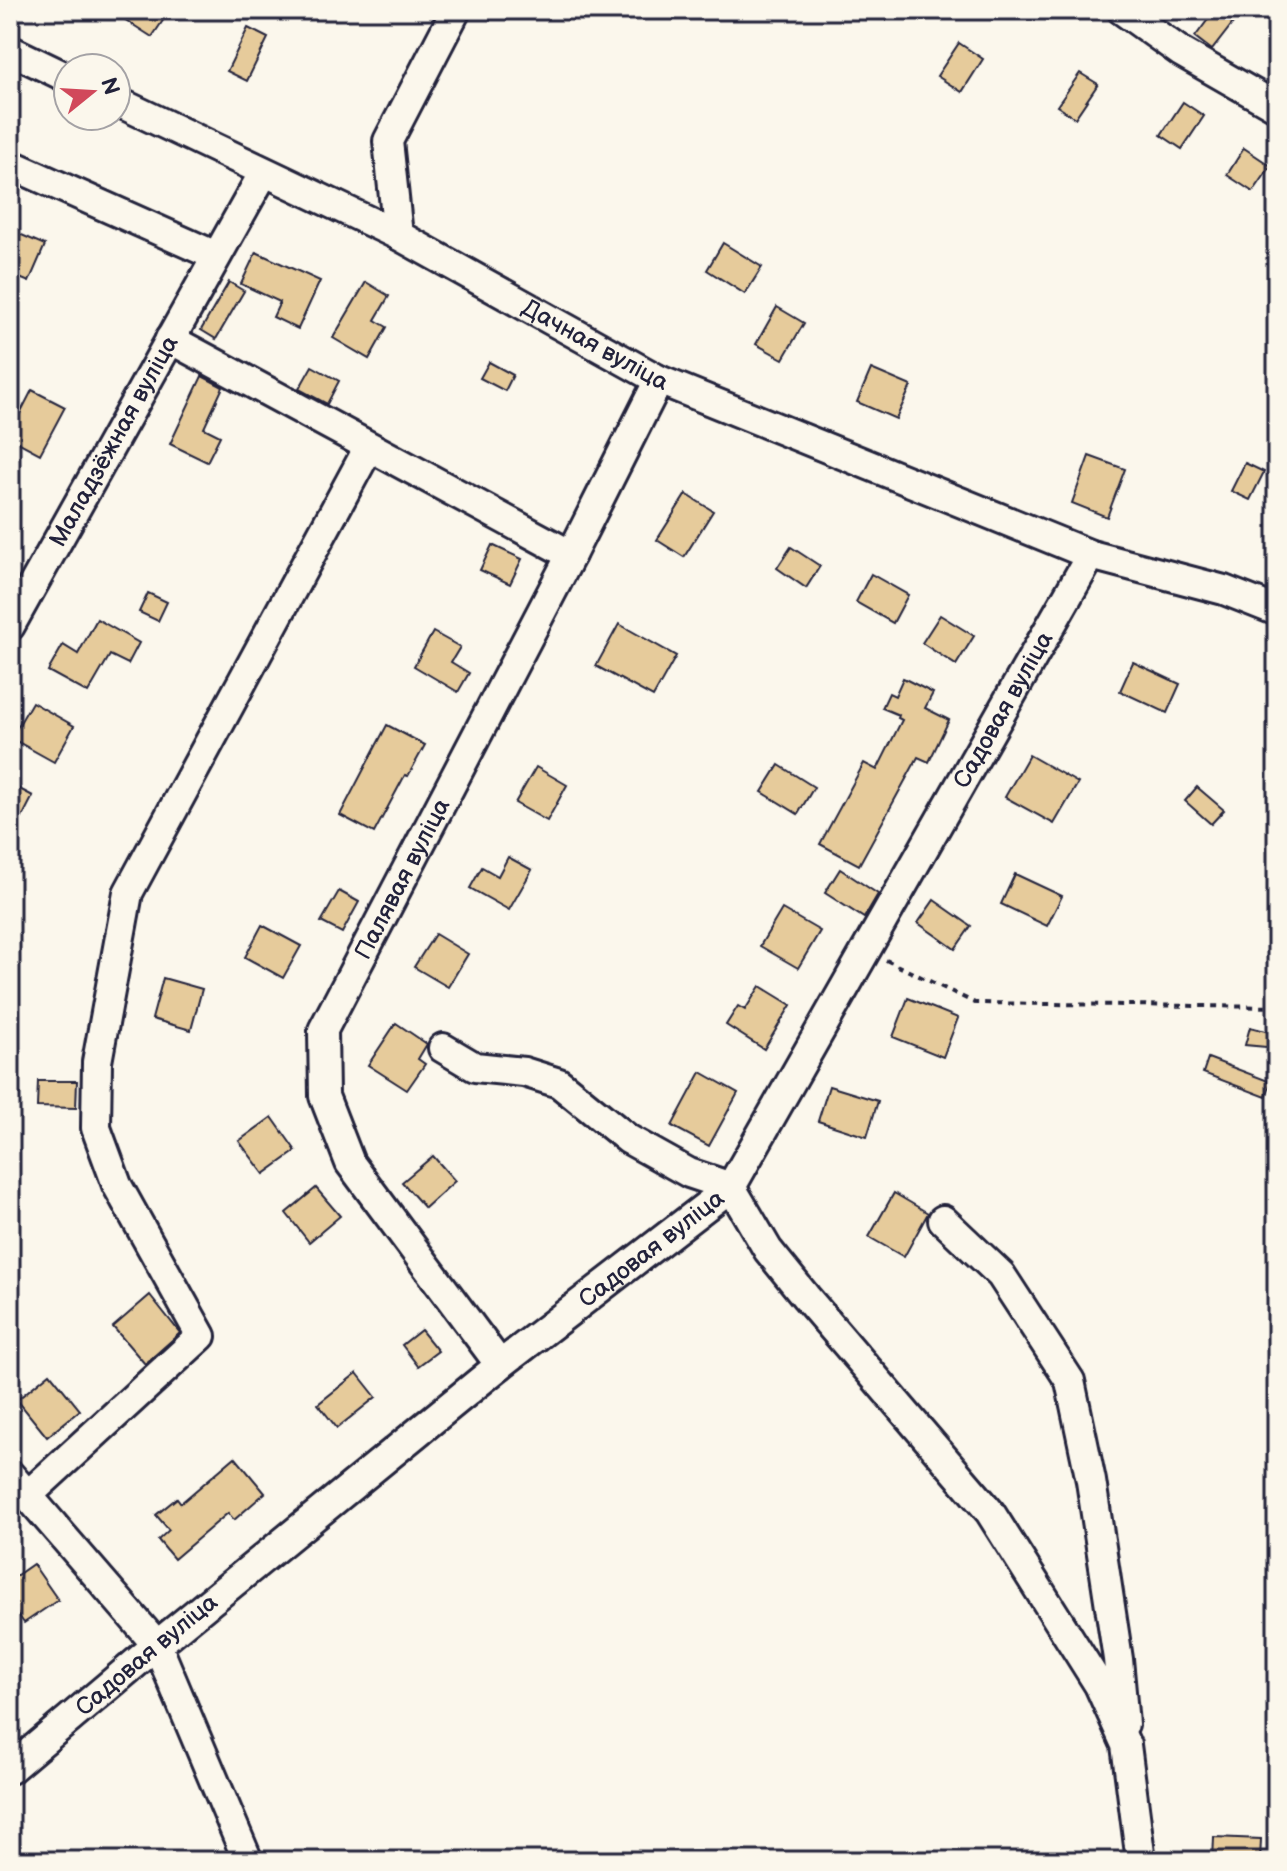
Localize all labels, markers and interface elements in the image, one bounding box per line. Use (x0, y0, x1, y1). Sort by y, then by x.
north arrow (52, 52, 132, 132)
text: N (94, 74, 125, 98)
street label: Дачная вуліца (517, 292, 672, 397)
street label: Маладзёжная вуліца (43, 330, 184, 552)
street label: Садовая вуліца (947, 626, 1059, 793)
street label: Палявая вуліца (348, 794, 456, 964)
street label: Садовая вуліца (573, 1183, 730, 1314)
street label: Садовая вуліца (70, 1587, 223, 1722)

